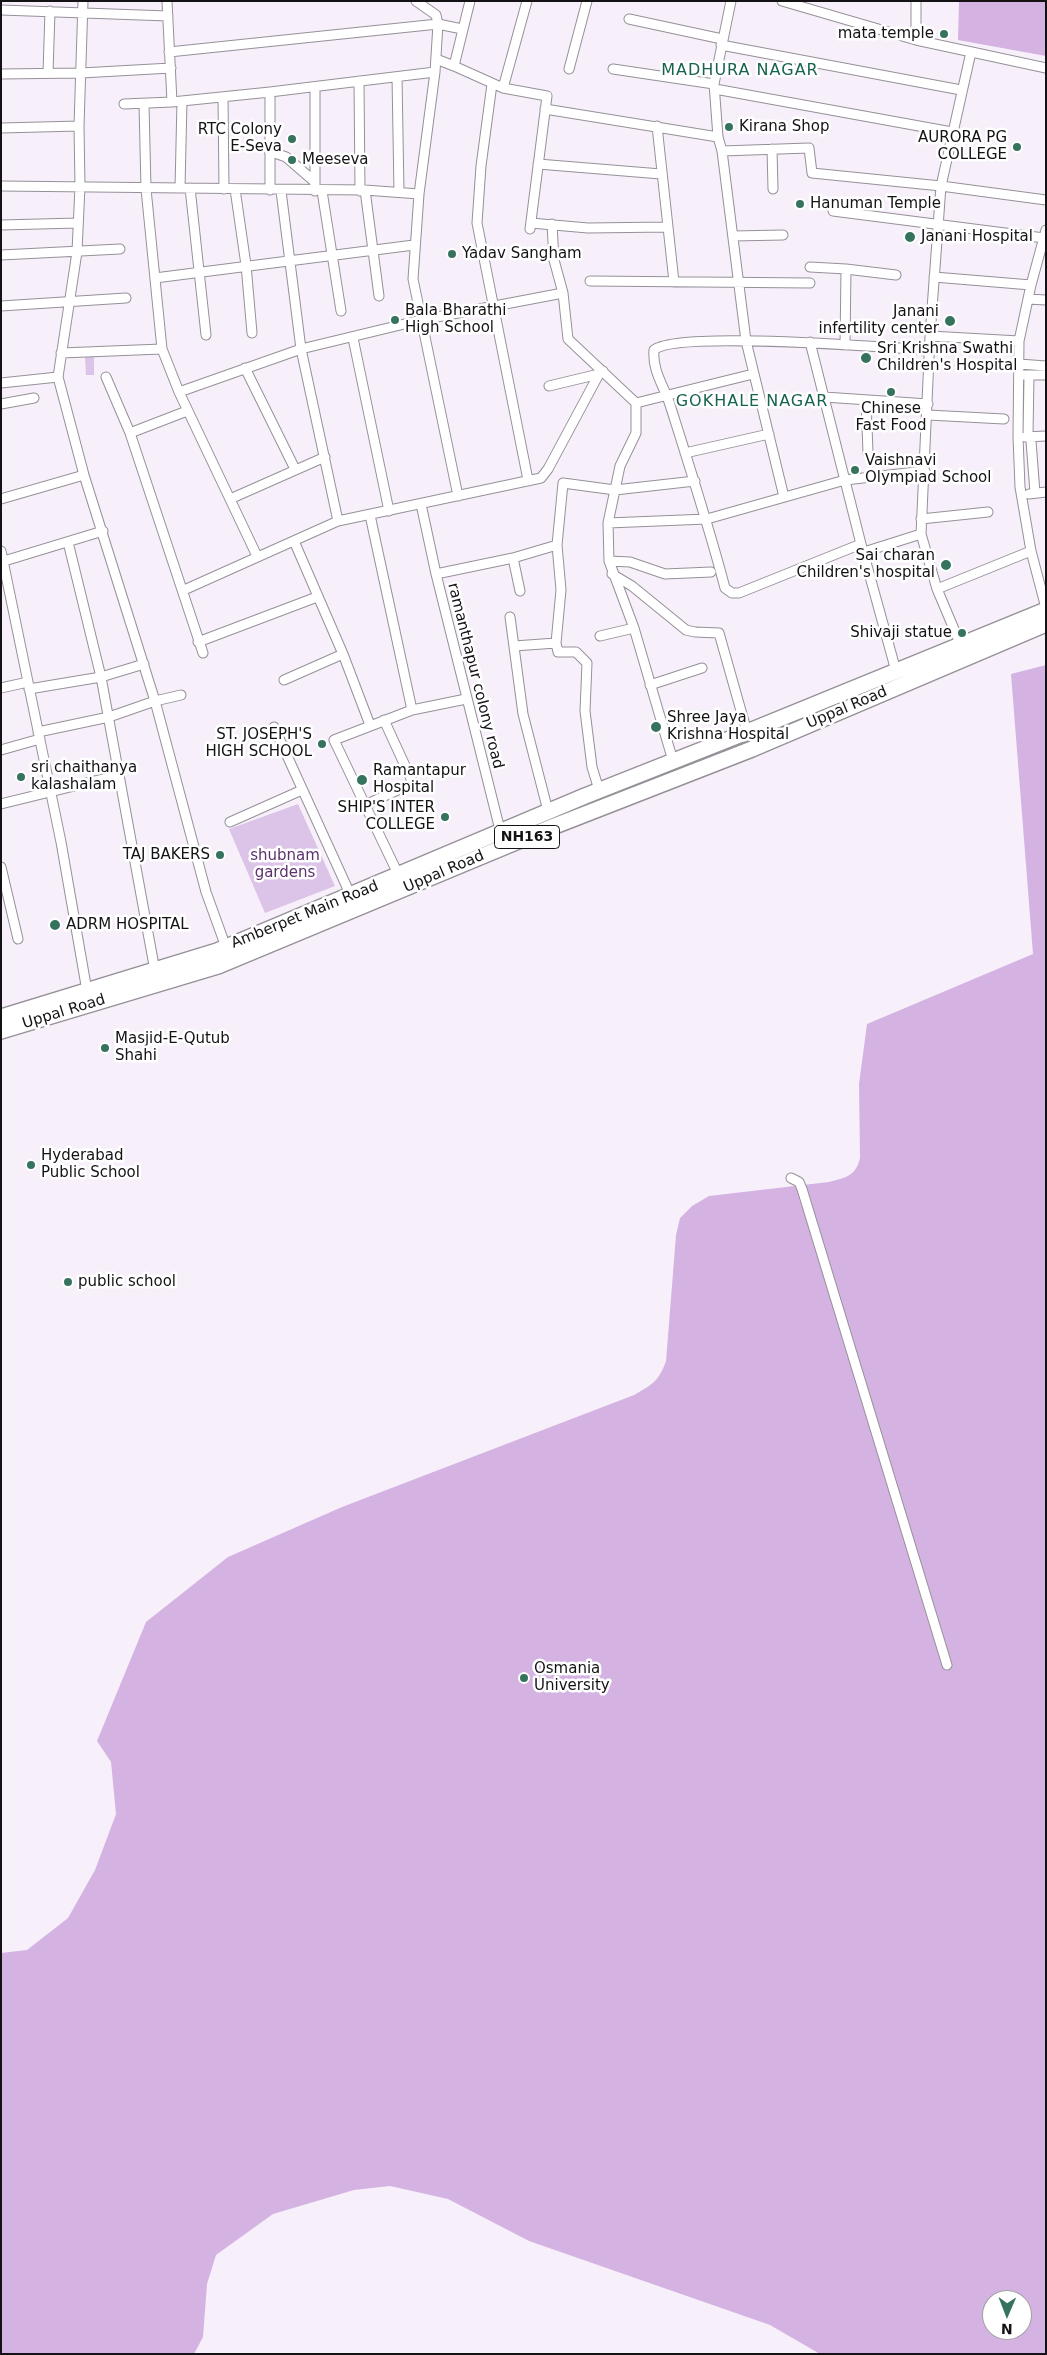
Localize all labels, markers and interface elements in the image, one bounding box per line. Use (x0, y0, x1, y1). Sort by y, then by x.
place label: mata temple (838, 25, 934, 43)
marker: mata temple (938, 28, 950, 40)
district label: MADHURA NAGAR (660, 61, 820, 81)
place label: Kirana Shop (739, 118, 830, 136)
place label: RTC Colony E-Seva (198, 121, 282, 156)
marker: Kirana Shop (723, 121, 735, 133)
place label: AURORA PG COLLEGE (918, 129, 1007, 164)
marker: RTC Colony E-Seva (286, 133, 298, 145)
marker: AURORA PG COLLEGE (1011, 141, 1023, 153)
place label: Meeseva (302, 151, 369, 169)
marker: Meeseva (286, 154, 298, 166)
place label: Hanuman Temple (810, 195, 941, 213)
marker: Hanuman Temple (794, 198, 806, 210)
place label: Janani Hospital (921, 228, 1033, 246)
marker: Janani Hospital (903, 230, 917, 244)
place label: Yadav Sangham (462, 245, 582, 263)
marker: Yadav Sangham (446, 248, 458, 260)
place label: Bala Bharathi High School (405, 302, 507, 337)
place label: Janani infertility center (818, 303, 939, 338)
marker: Bala Bharathi High School (389, 314, 401, 326)
marker: Janani infertility center (943, 314, 957, 328)
place label: Sri Krishna Swathi Children's Hospital (877, 340, 1017, 375)
marker: Sri Krishna Swathi Children's Hospital (859, 351, 873, 365)
marker: Chinese Fast Food (885, 386, 897, 398)
district label: GOKHALE NAGAR (674, 392, 830, 412)
place label: Chinese Fast Food (856, 400, 926, 435)
place label: Vaishnavi Olympiad School (865, 452, 991, 487)
marker: Vaishnavi Olympiad School (849, 464, 861, 476)
place label: Sai charan Children's hospital (796, 547, 935, 582)
marker: Sai charan Children's hospital (939, 558, 953, 572)
street label: ramanthapur colony road (443, 581, 507, 771)
place label: Shivaji statue (850, 624, 952, 642)
marker: Shivaji statue (956, 627, 968, 639)
street label: Uppal Road (804, 683, 890, 733)
place label: Shree Jaya Krishna Hospital (667, 709, 789, 744)
marker: Shree Jaya Krishna Hospital (649, 720, 663, 734)
place label: ST. JOSEPH'S HIGH SCHOOL (205, 726, 312, 761)
marker: ST. JOSEPH'S HIGH SCHOOL (316, 738, 328, 750)
place label: sri chaithanya kalashalam (31, 759, 137, 794)
place label: Ramantapur Hospital (373, 762, 466, 797)
marker: sri chaithanya kalashalam (15, 771, 27, 783)
marker: Ramantapur Hospital (355, 773, 369, 787)
place label: SHIP'S INTER COLLEGE (338, 799, 435, 834)
marker: SHIP'S INTER COLLEGE (439, 811, 451, 823)
road number: NH163 (494, 826, 560, 849)
place label: TAJ BAKERS (123, 846, 210, 864)
park label: shubnam gardens (250, 847, 320, 882)
street label: Uppal Road (401, 847, 487, 897)
marker: TAJ BAKERS (214, 849, 226, 861)
street label: Amberpet Main Road (229, 877, 381, 953)
place label: ADRM HOSPITAL (66, 916, 189, 934)
marker: ADRM HOSPITAL (48, 918, 62, 932)
street label: Uppal Road (20, 991, 108, 1033)
place label: Masjid-E-Qutub Shahi (115, 1030, 230, 1065)
marker: Masjid-E-Qutub Shahi (99, 1042, 111, 1054)
place label: Hyderabad Public School (41, 1147, 140, 1182)
marker: Hyderabad Public School (25, 1159, 37, 1171)
place label: public school (78, 1273, 176, 1291)
marker: public school (62, 1276, 74, 1288)
place label: Osmania University (534, 1660, 610, 1695)
marker: Osmania University (518, 1672, 530, 1684)
north arrow (982, 2290, 1032, 2340)
text: N (1001, 2321, 1013, 2337)

